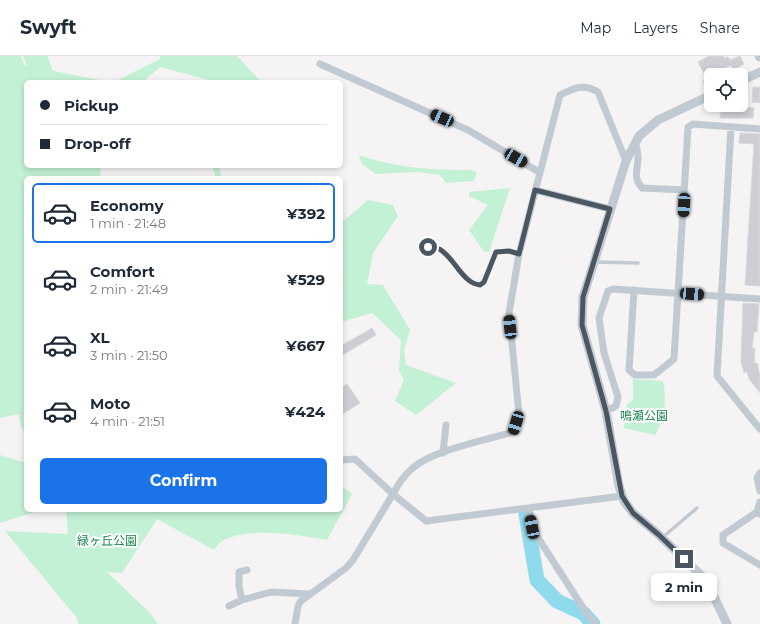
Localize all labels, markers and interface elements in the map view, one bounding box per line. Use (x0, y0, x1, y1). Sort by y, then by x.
text: Swyft (20, 16, 76, 39)
text: Map (580, 19, 611, 37)
text: Layers (633, 19, 678, 37)
text: Share (700, 19, 740, 37)
map controls (704, 68, 748, 112)
button: locate (704, 68, 748, 112)
text: Pickup (64, 96, 119, 115)
car (429, 108, 455, 128)
text: Drop-off (64, 134, 131, 153)
car (503, 147, 529, 169)
car (677, 193, 691, 217)
icon: car (42, 195, 78, 231)
text: Economy (90, 196, 163, 215)
text: ¥392 (287, 204, 325, 223)
text: 1 min · 21:48 (90, 215, 166, 231)
route start (419, 238, 437, 256)
icon: car (42, 261, 78, 297)
text: Comfort (90, 262, 155, 281)
text: ¥529 (287, 270, 325, 289)
text: 2 min · 21:49 (90, 281, 168, 297)
car (680, 287, 704, 301)
car (503, 314, 517, 340)
icon: car (42, 327, 78, 363)
text: XL (90, 328, 109, 347)
text: ¥667 (286, 336, 325, 355)
text: 3 min · 21:50 (90, 347, 168, 363)
icon: car (42, 393, 78, 429)
text: Moto (90, 394, 130, 413)
text: ¥424 (285, 402, 325, 421)
park label: 鳴瀬公園 (620, 408, 668, 423)
car (507, 410, 525, 436)
text: 4 min · 21:51 (90, 413, 165, 429)
button: Confirm (40, 458, 327, 504)
car (524, 514, 540, 540)
park label: 緑ヶ丘公園 (77, 533, 137, 548)
route end (675, 550, 693, 568)
callout: 2 min (651, 573, 717, 601)
text: 2 min (665, 579, 703, 595)

